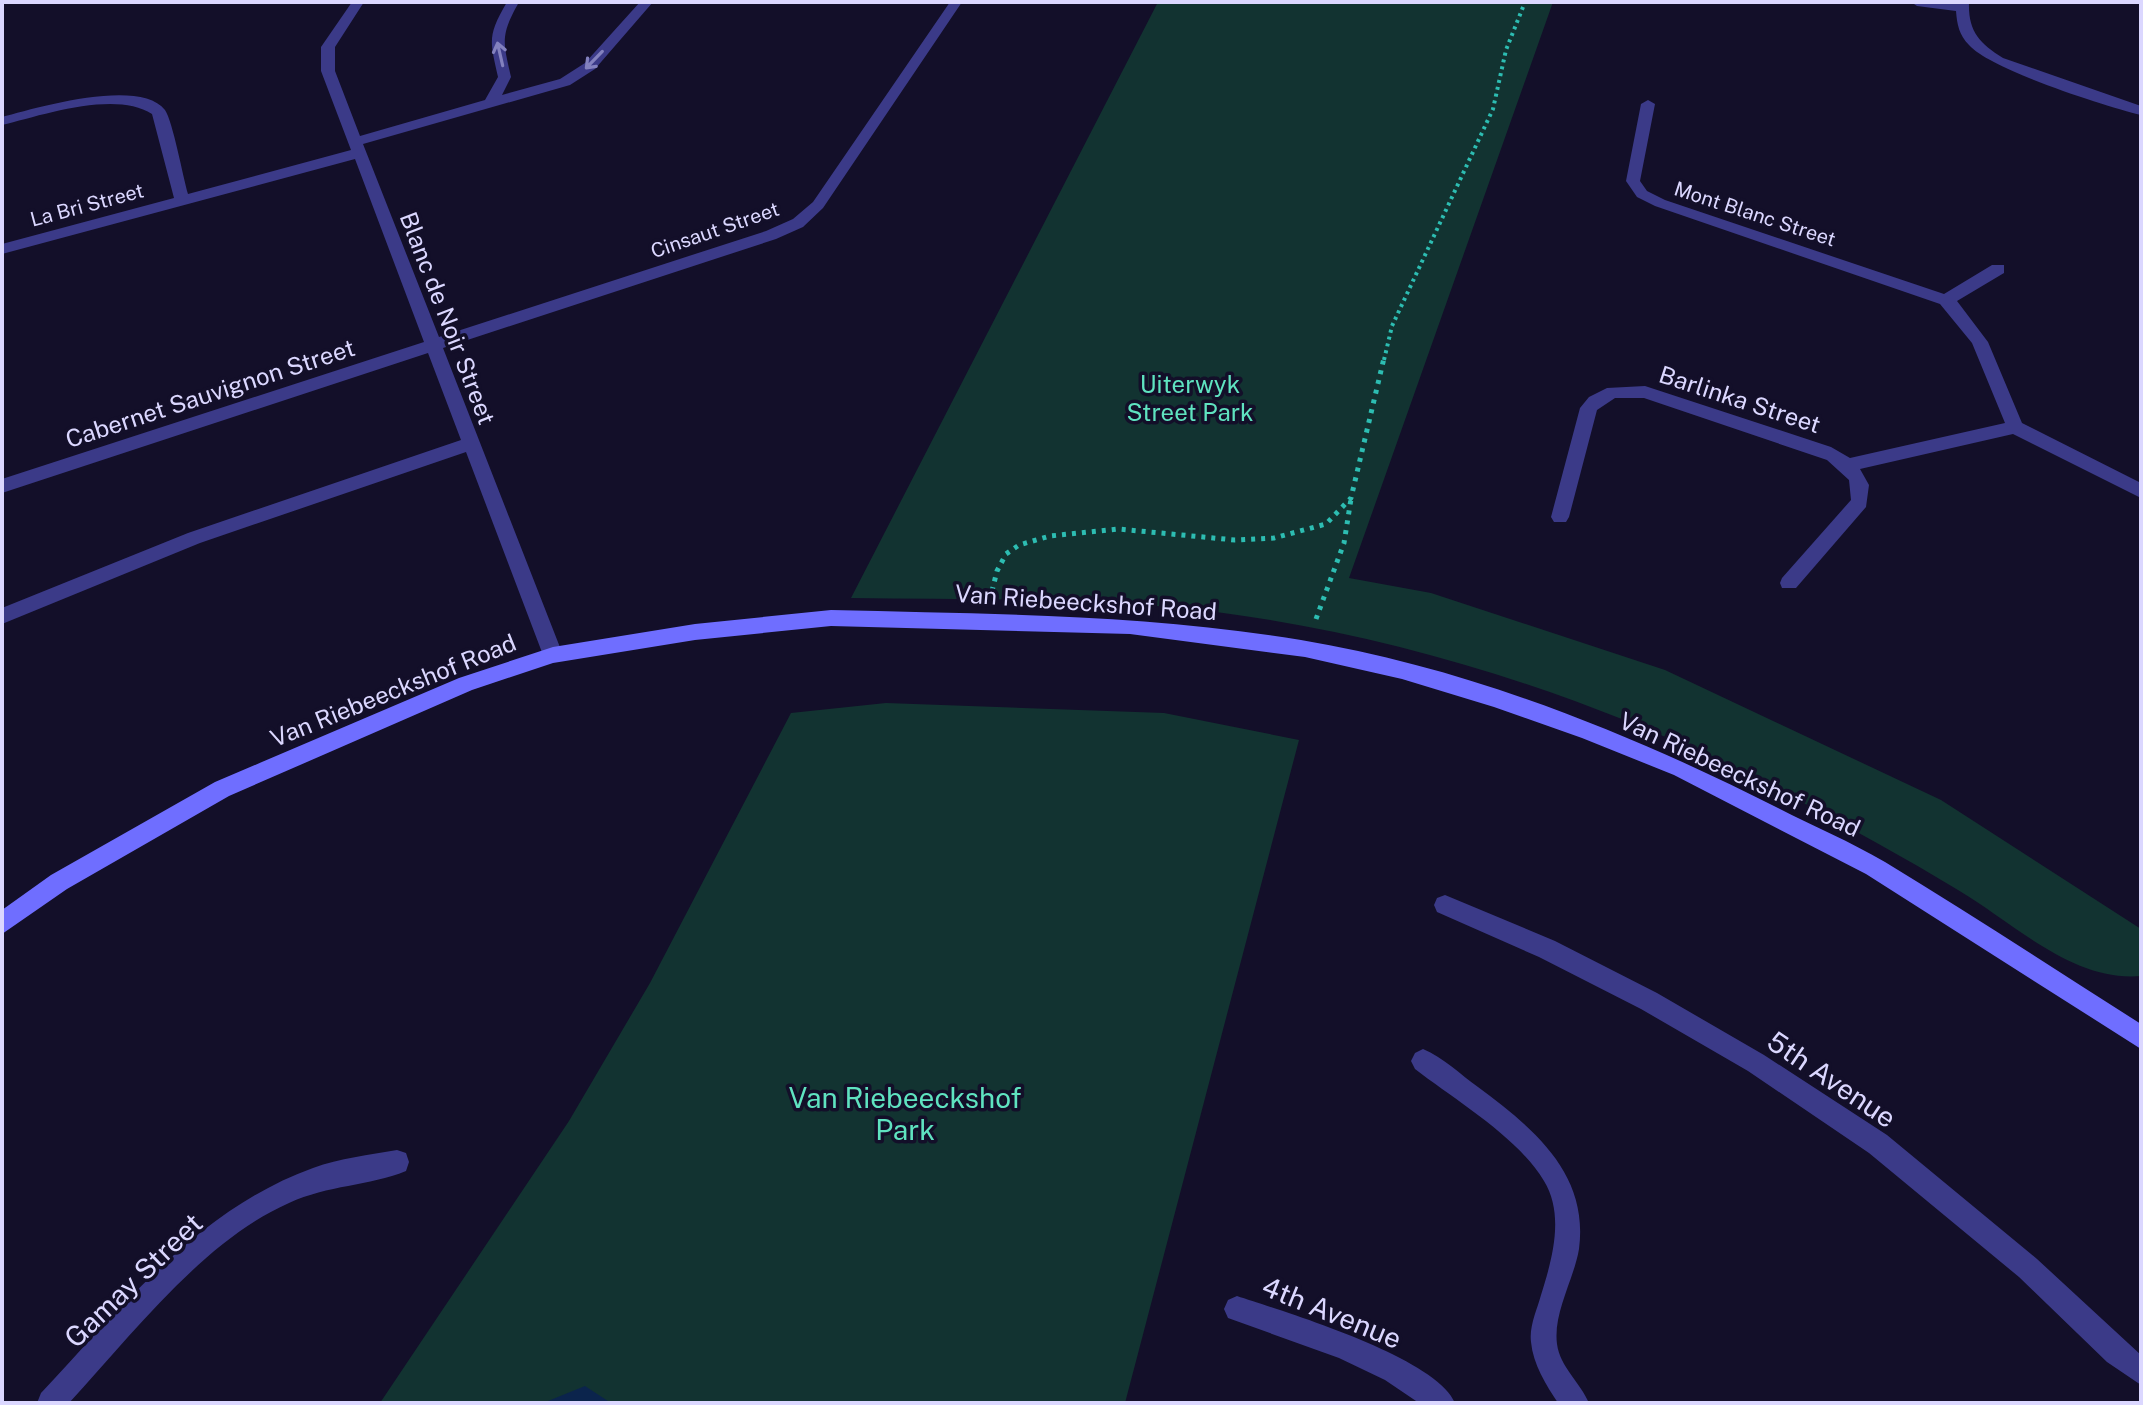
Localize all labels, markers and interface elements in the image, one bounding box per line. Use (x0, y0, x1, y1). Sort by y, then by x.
one-way arrow (491, 41, 506, 67)
one-way arrow (585, 50, 604, 70)
street label: Mont Blanc Street (1671, 177, 1839, 251)
street label: La Bri Street (28, 178, 146, 232)
street label: Cinsaut Street (648, 197, 782, 263)
street label: Blanc de Noir Street (395, 208, 501, 428)
street label: Cabernet Sauvignon Street (62, 333, 358, 453)
street label: Barlinka Street (1656, 360, 1824, 438)
park label: Uiterwyk Street Park (1126, 370, 1254, 426)
street label: Van Riebeeckshof Road (954, 579, 1218, 625)
street label: Van Riebeeckshof Road (266, 628, 520, 752)
street label: Van Riebeeckshof Road (1615, 706, 1865, 842)
street label: 5th Avenue (1761, 1024, 1903, 1134)
park label: Van Riebeeckshof Park (788, 1081, 1022, 1146)
street label: Gamay Street (57, 1206, 209, 1354)
street label: 4th Avenue (1257, 1269, 1407, 1355)

